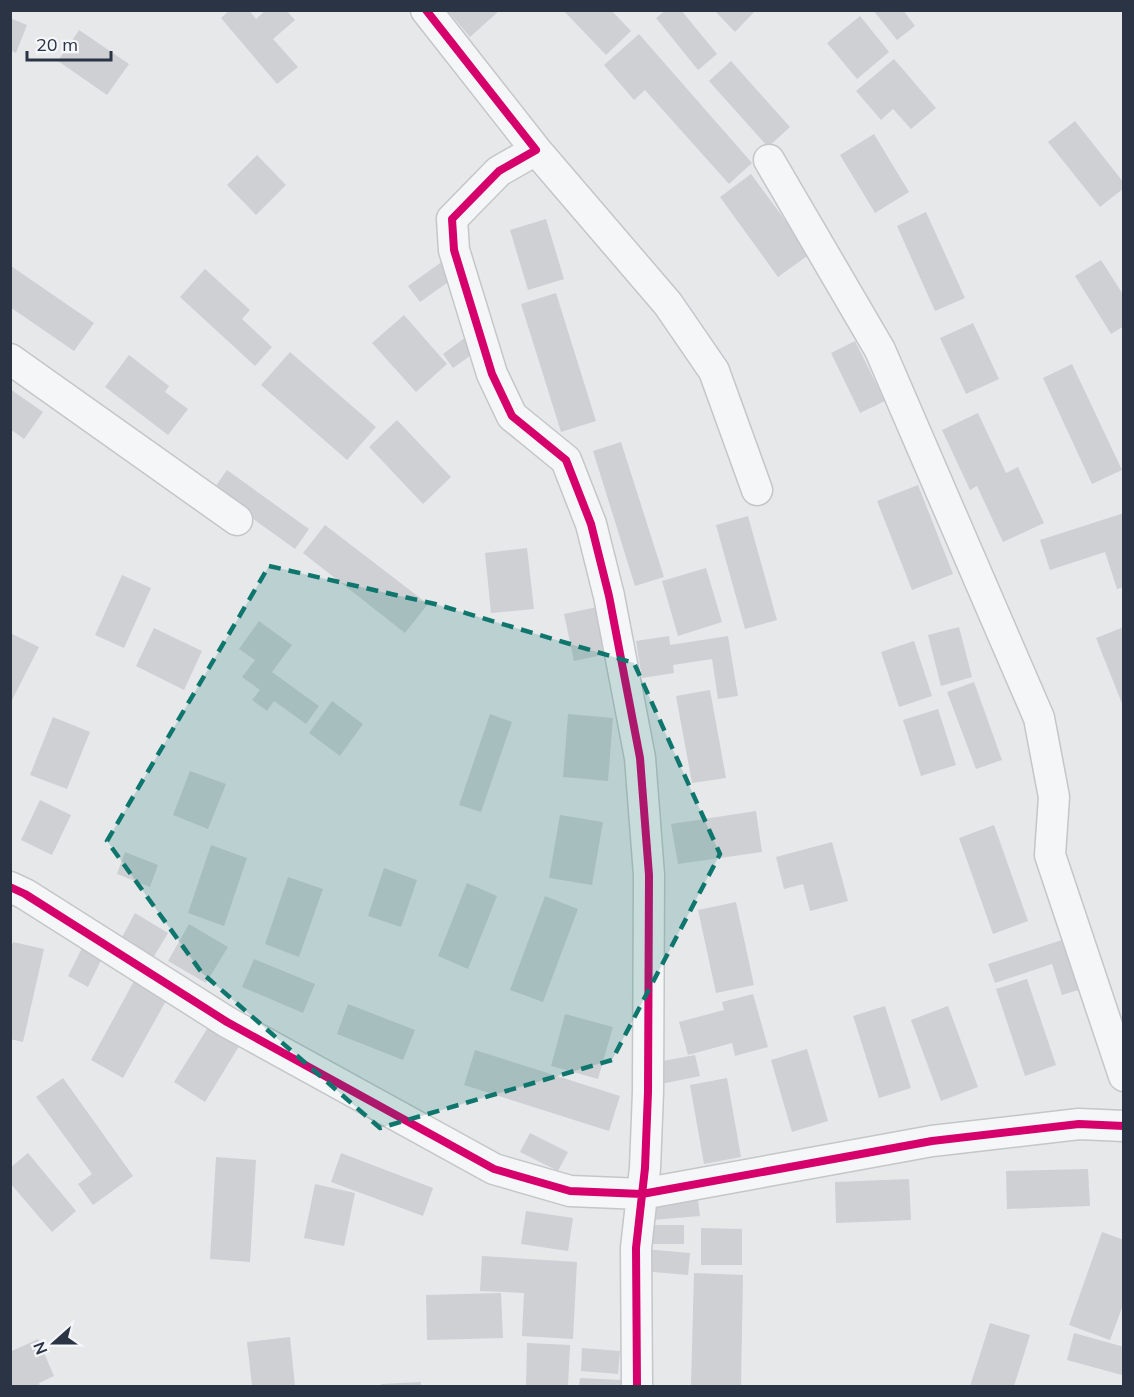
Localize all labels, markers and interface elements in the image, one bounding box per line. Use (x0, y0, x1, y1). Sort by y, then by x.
scale bar (27, 24, 111, 62)
text: 20 m (36, 33, 78, 56)
north arrow (24, 1313, 84, 1373)
text: N (28, 1339, 51, 1358)

